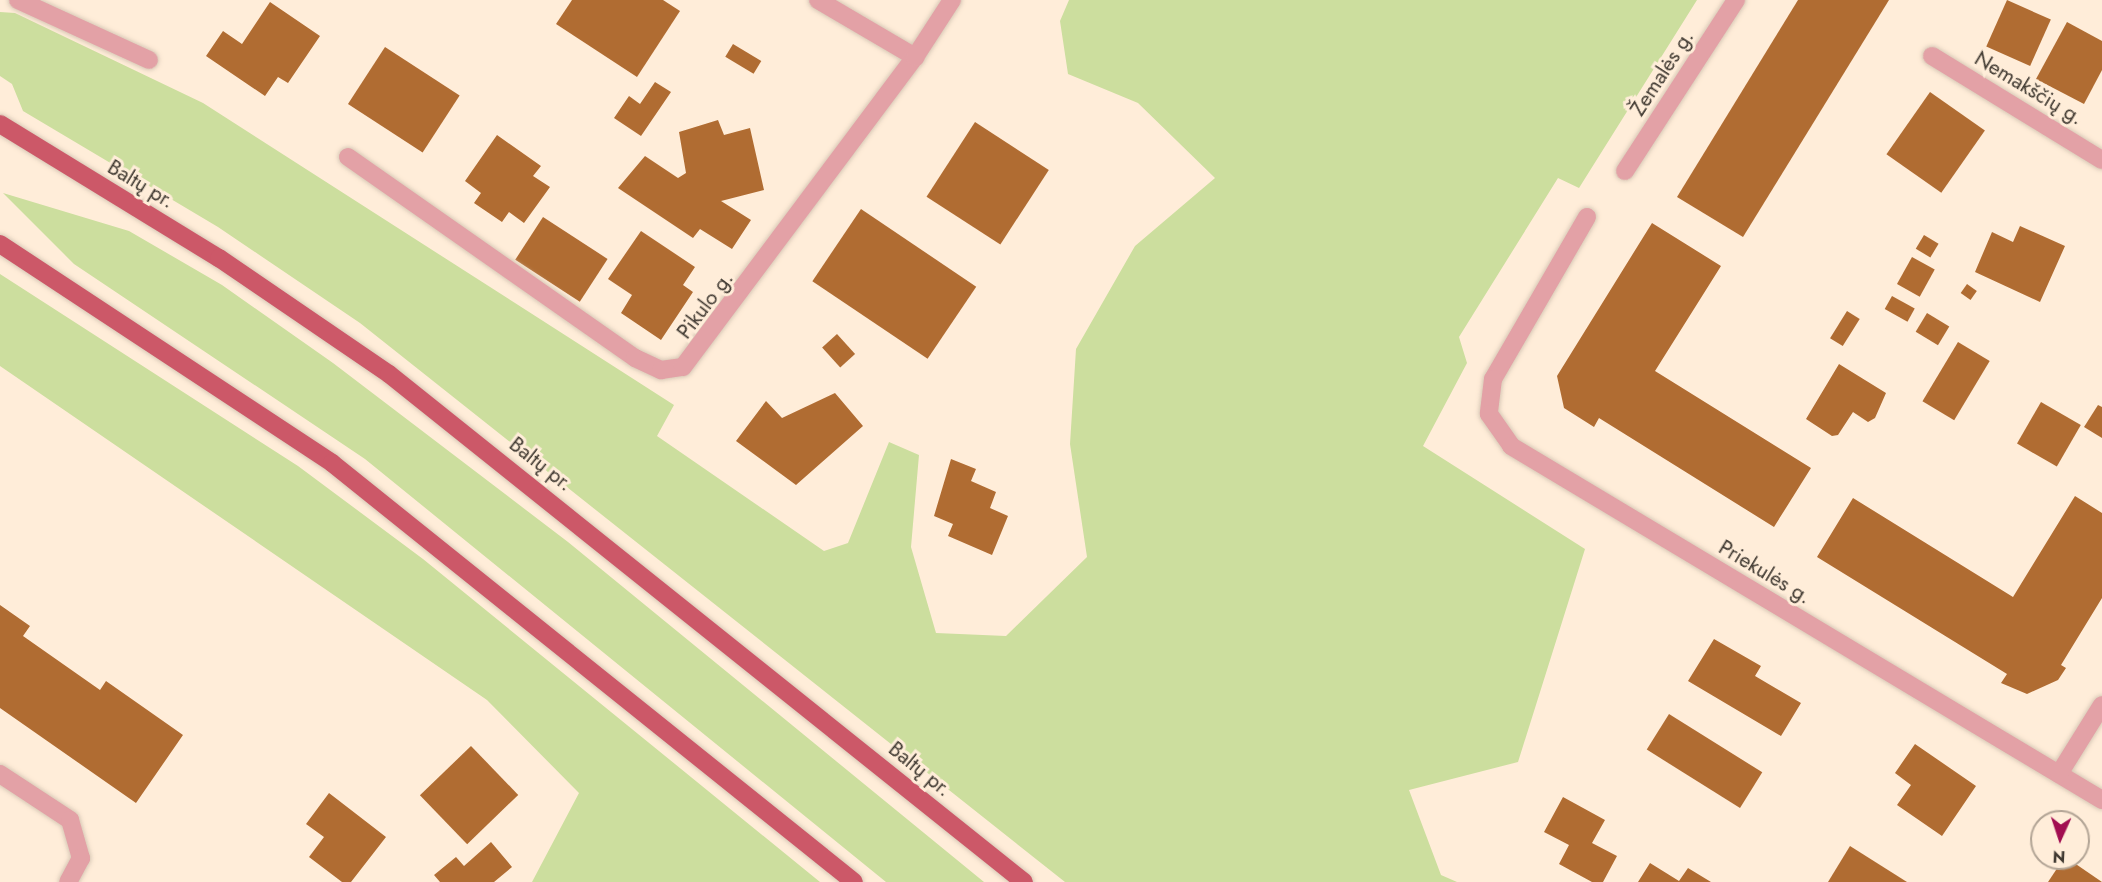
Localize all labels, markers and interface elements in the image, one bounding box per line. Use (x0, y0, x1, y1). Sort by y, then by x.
street label: Žemalės g. (1625, 25, 1699, 121)
street label: Nemakščių g. (1970, 46, 2088, 130)
street label: Baltų pr. (103, 154, 179, 214)
street label: Pikulo g. (671, 266, 739, 344)
street label: Baltų pr. (504, 432, 578, 496)
street label: Priekulės g. (1714, 535, 1816, 609)
street label: Baltų pr. (884, 736, 956, 802)
north arrow (2030, 810, 2090, 870)
text: N (2052, 845, 2066, 868)

